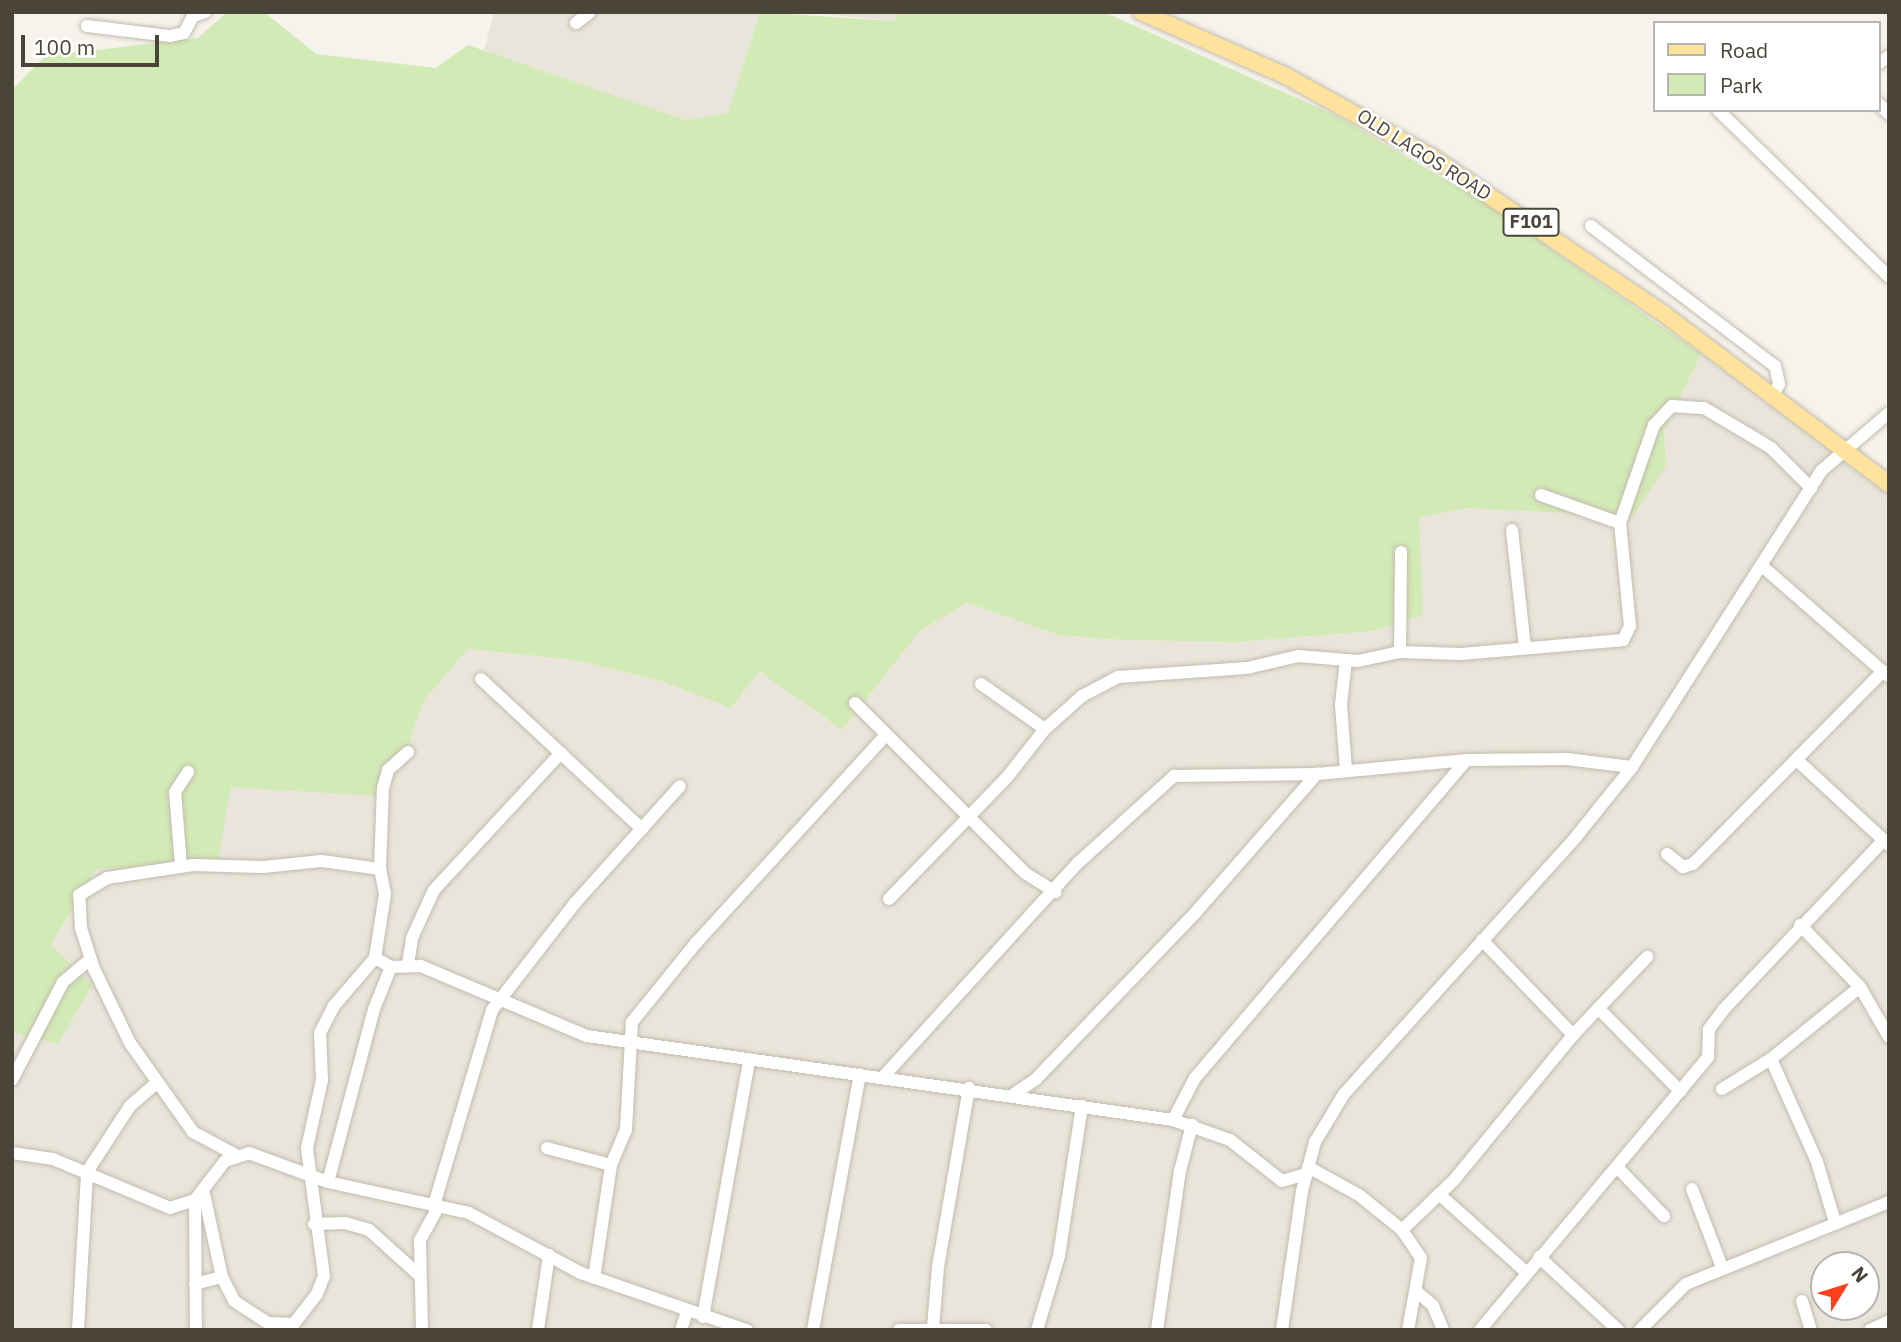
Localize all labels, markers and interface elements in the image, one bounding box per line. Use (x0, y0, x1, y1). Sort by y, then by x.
scale bar (24, 21, 163, 65)
legend (1652, 21, 1880, 112)
text: 100 m (34, 33, 95, 61)
text: Road (1720, 36, 1768, 64)
text: Park (1720, 71, 1763, 99)
street label: OLD LAGOS ROAD (1353, 104, 1495, 206)
road number: F101 (1501, 208, 1561, 236)
north arrow (1810, 1251, 1880, 1321)
text: N (1846, 1261, 1874, 1287)

